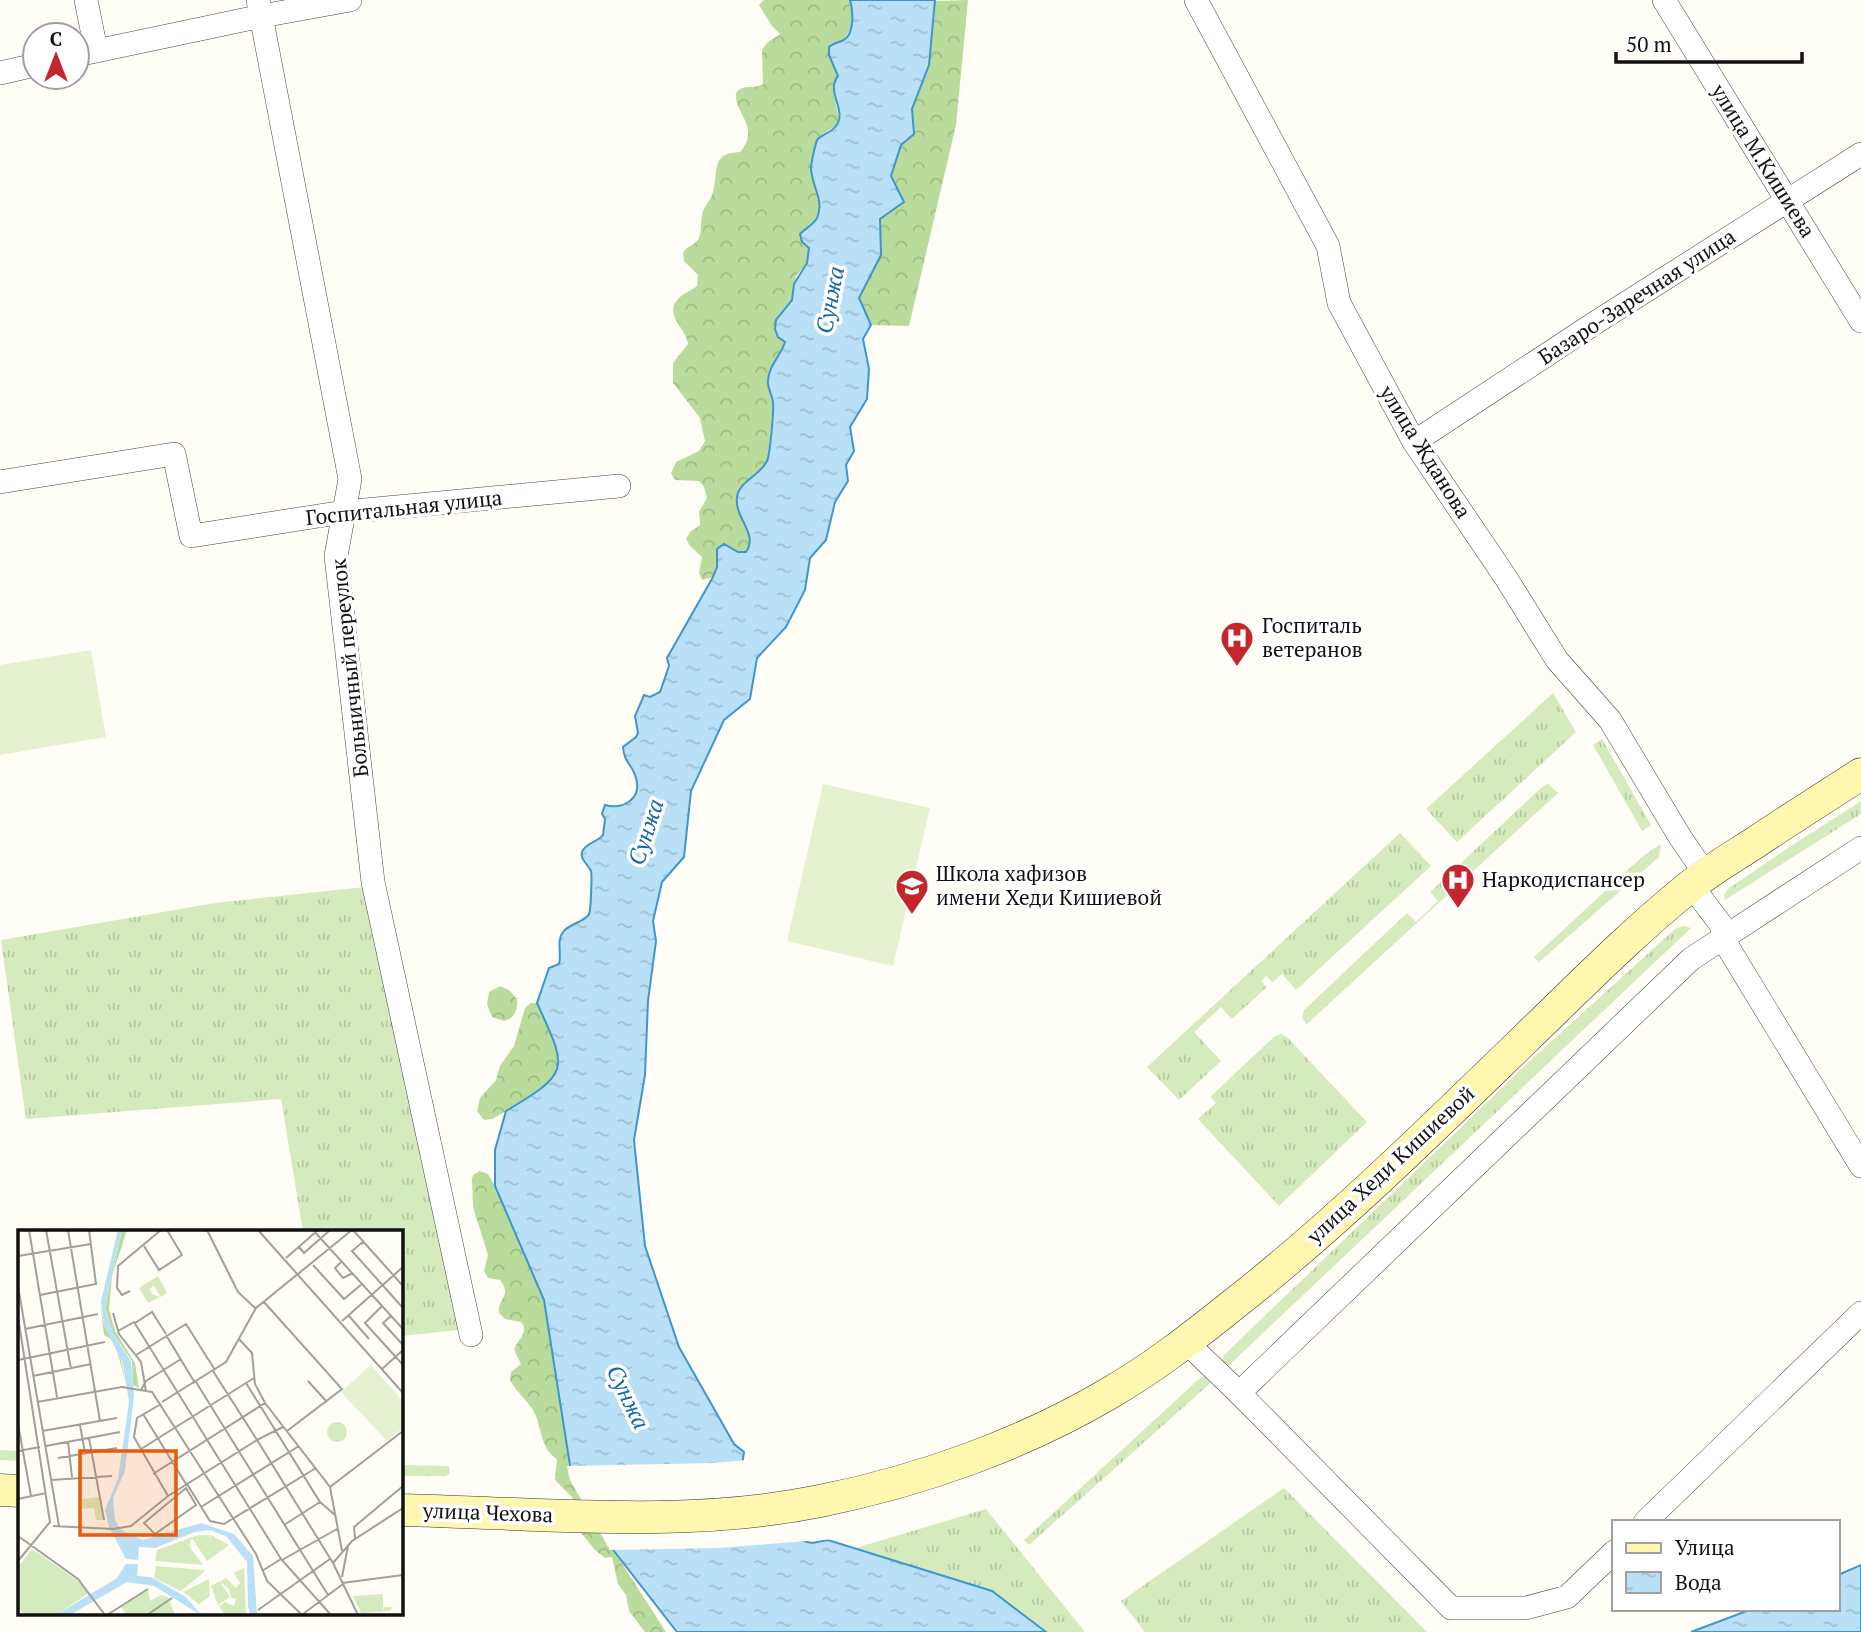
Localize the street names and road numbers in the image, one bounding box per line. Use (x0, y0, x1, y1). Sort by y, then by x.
street label: улица М.Кишиева (1705, 78, 1823, 243)
street label: Базаро-Заречная улица (1532, 222, 1741, 370)
street label: улица Жданова (1373, 379, 1478, 524)
street label: Госпитальная улица (304, 483, 504, 531)
street label: Больничный переулок (324, 557, 374, 779)
street label: улица Хеди Кишиевой (1300, 1079, 1480, 1250)
street label: улица Чехова (421, 1496, 554, 1528)

